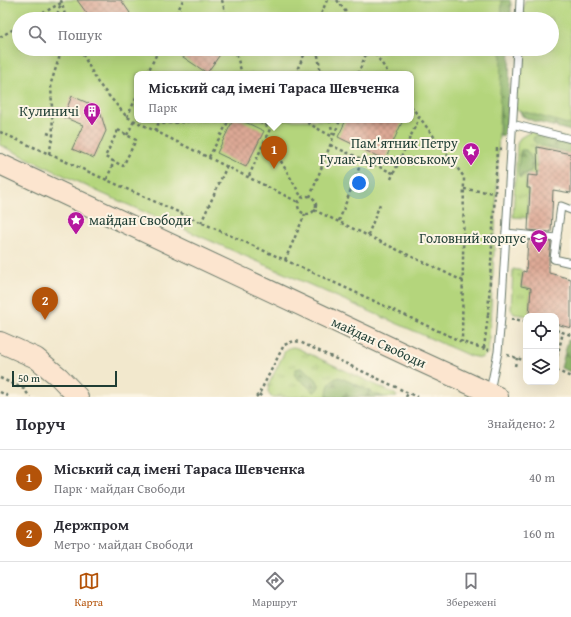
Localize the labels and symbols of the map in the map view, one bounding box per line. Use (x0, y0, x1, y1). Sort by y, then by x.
place label: Кулиничі (19, 101, 79, 121)
building icon: Кулиничі (82, 101, 102, 126)
place label: Пам'ятник Петру Гулак-Артемовському (320, 133, 458, 169)
pin: 1 (261, 136, 287, 169)
place icon: Пам'ятник Петру Гулак-Артемовському (461, 141, 481, 166)
your location (349, 173, 369, 193)
place icon: майдан Свободи (66, 210, 86, 235)
place label: майдан Свободи (89, 210, 191, 230)
place label: Головний корпус (419, 228, 526, 248)
school or university icon: Головний корпус (529, 228, 549, 253)
pin: 2 (32, 287, 58, 320)
street label: майдан Свободи (328, 311, 430, 373)
scale bar (12, 369, 117, 388)

